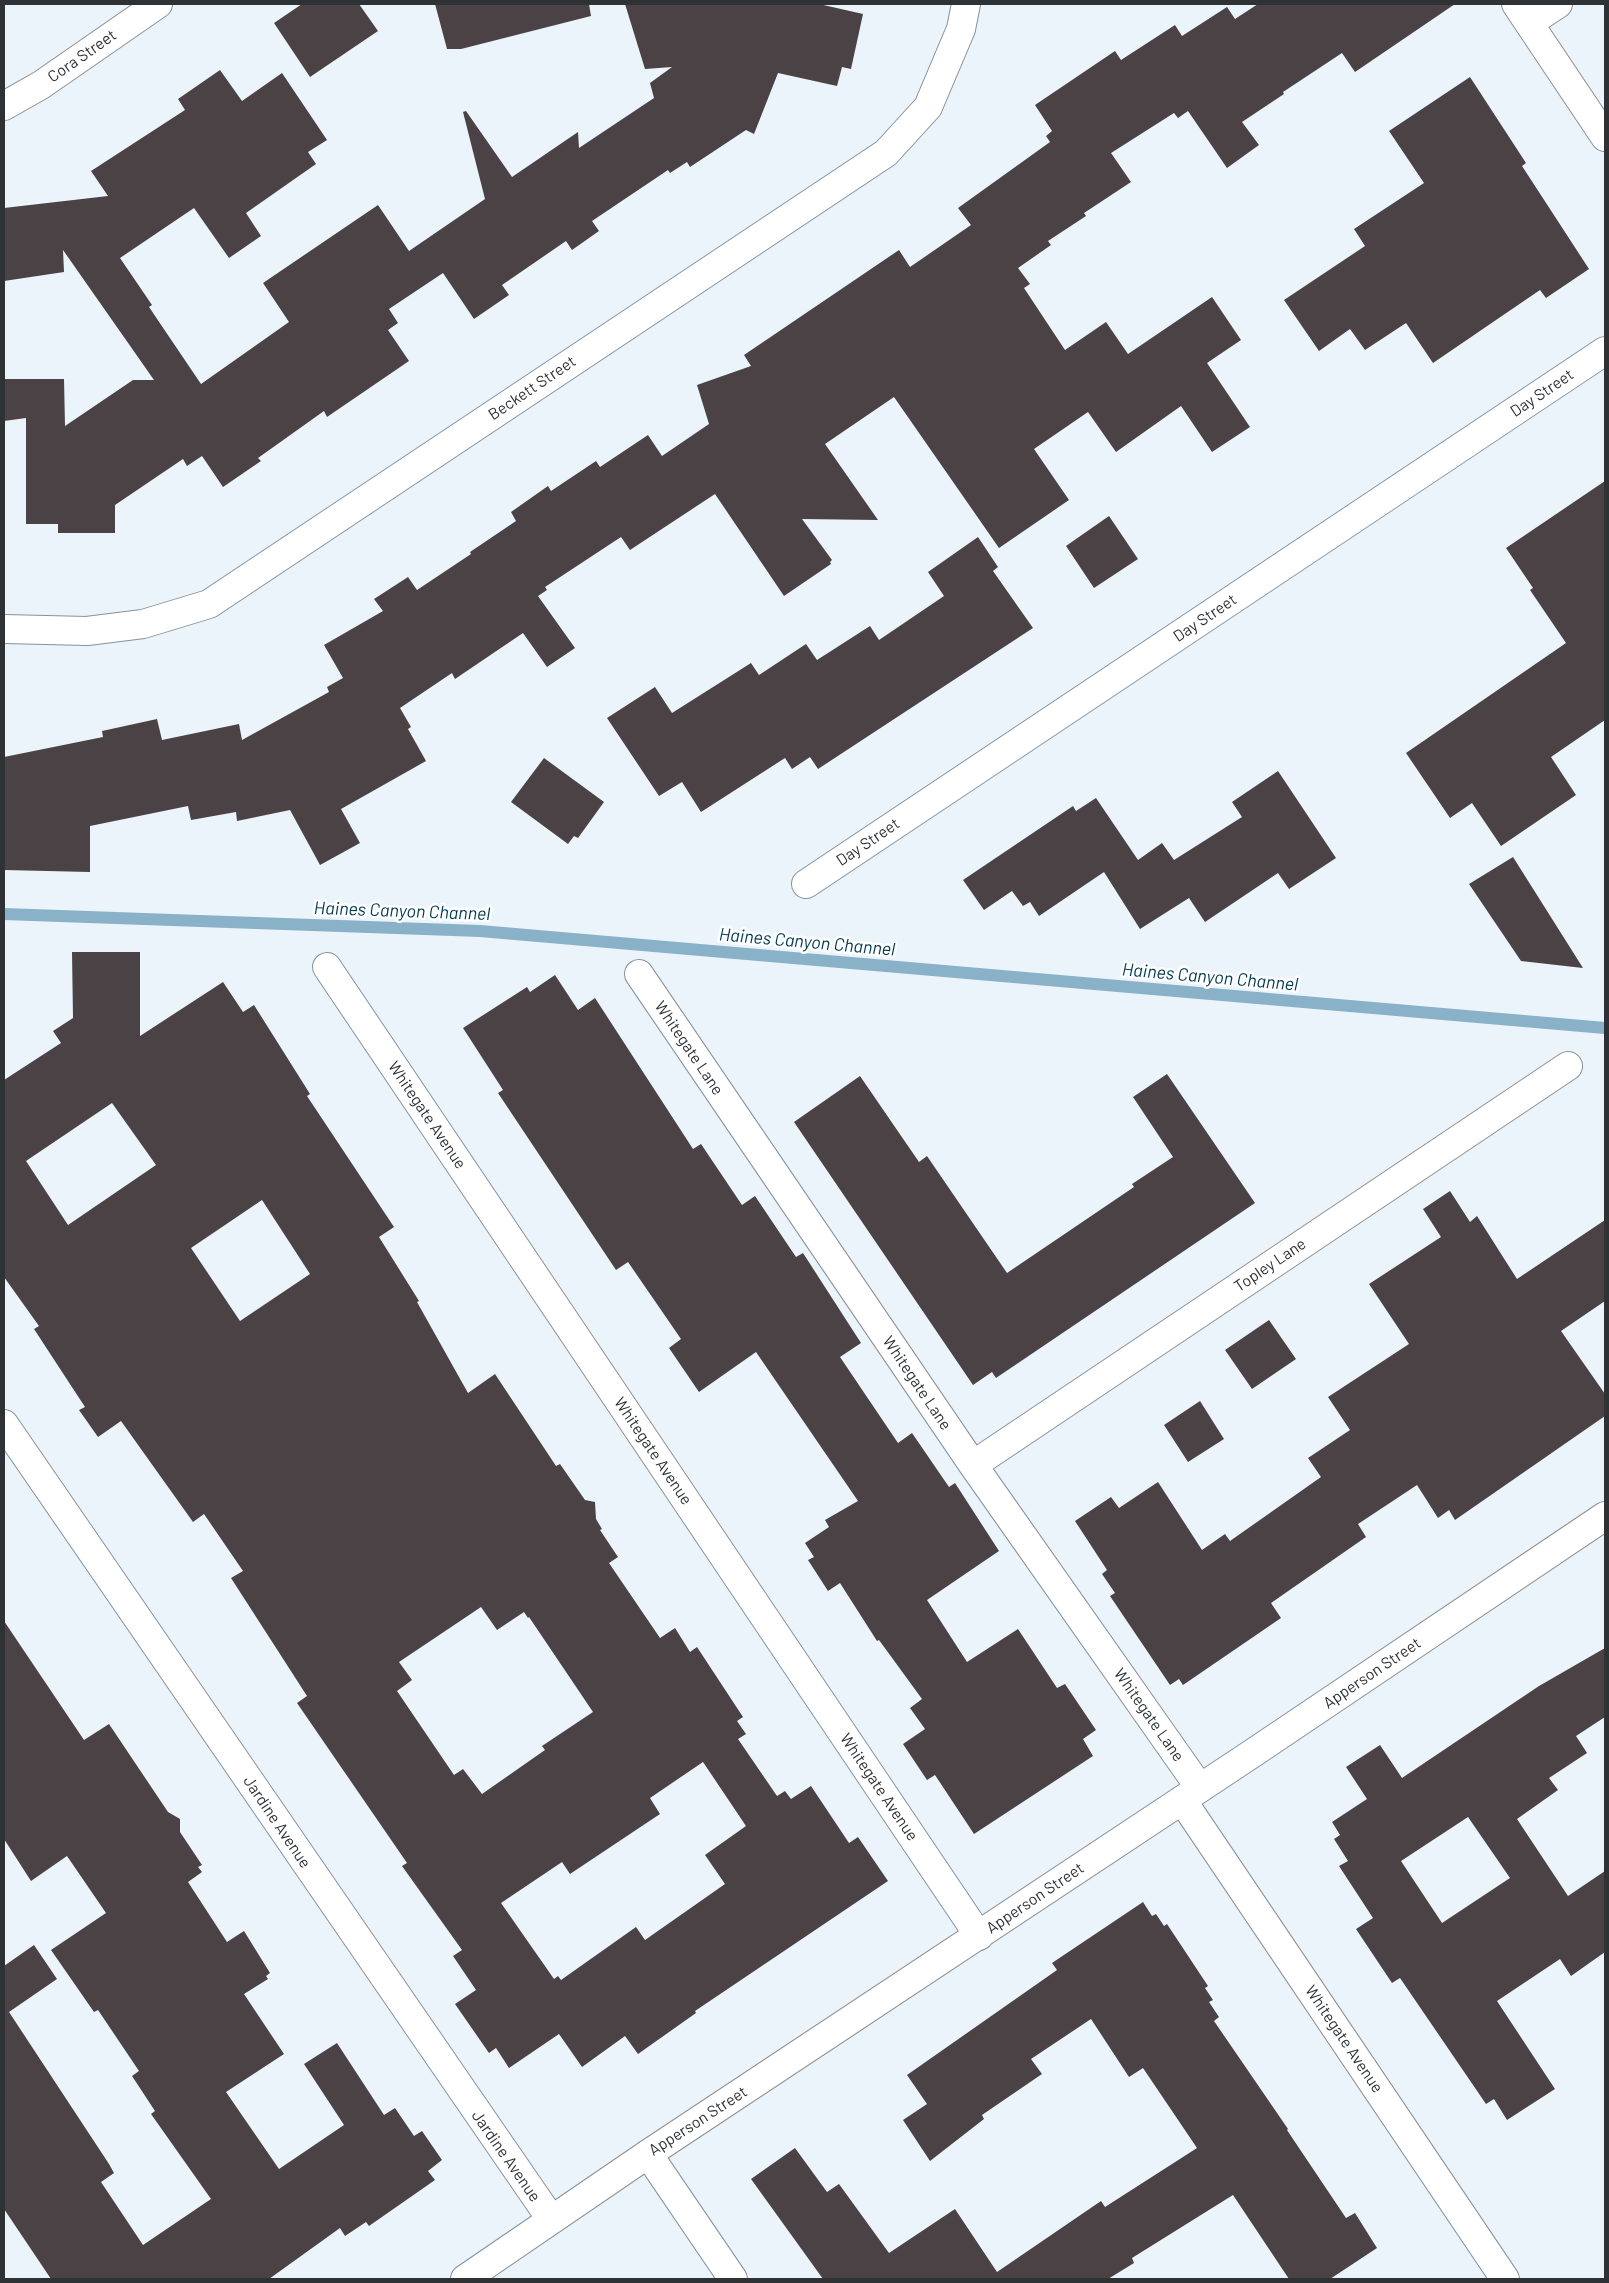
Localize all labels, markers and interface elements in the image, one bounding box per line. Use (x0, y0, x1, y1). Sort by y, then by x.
street label: Cora Street (44, 25, 120, 87)
street label: Beckett Street (485, 352, 579, 424)
street label: Day Street (1507, 365, 1577, 421)
street label: Day Street (1170, 590, 1240, 646)
street label: Day Street (833, 814, 903, 870)
water label: Haines Canyon Channel (313, 897, 491, 925)
water label: Haines Canyon Channel (718, 924, 896, 960)
water label: Haines Canyon Channel (1121, 959, 1299, 995)
street label: Whitegate Lane (651, 997, 727, 1099)
street label: Whitegate Avenue (384, 1058, 470, 1172)
street label: Topley Lane (1230, 1234, 1310, 1296)
street label: Whitegate Lane (879, 1332, 955, 1434)
street label: Whitegate Avenue (610, 1394, 696, 1508)
street label: Apperson Street (1320, 1633, 1424, 1713)
street label: Whitegate Lane (1110, 1665, 1188, 1765)
street label: Whitegate Avenue (836, 1730, 922, 1844)
street label: Jardine Avenue (239, 1772, 315, 1872)
street label: Apperson Street (983, 1858, 1087, 1938)
street label: Whitegate Avenue (1301, 1982, 1387, 2096)
street label: Apperson Street (645, 2082, 751, 2160)
street label: Jardine Avenue (467, 2107, 545, 2205)

